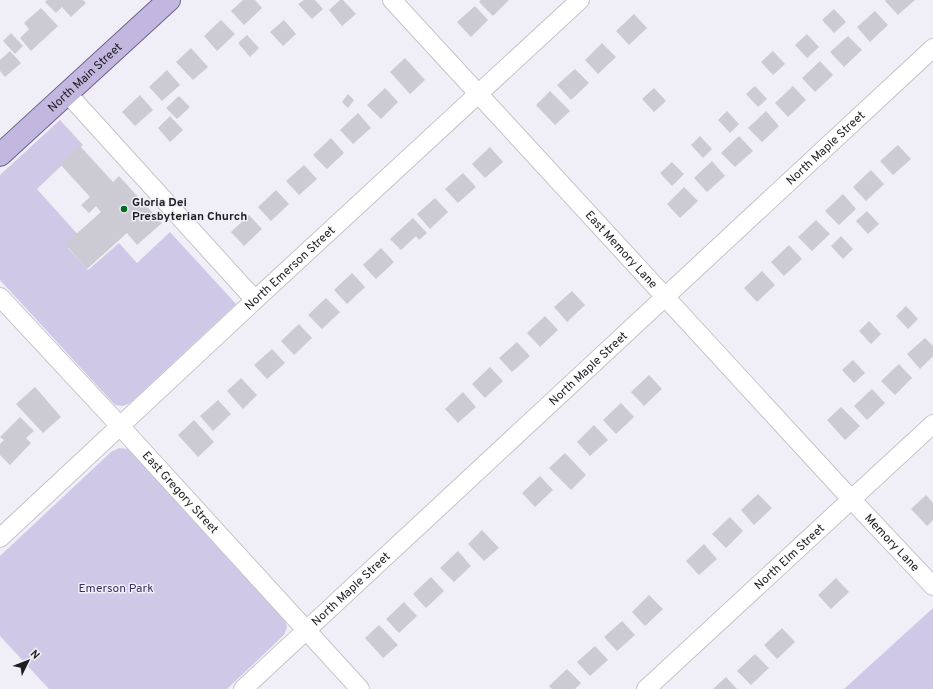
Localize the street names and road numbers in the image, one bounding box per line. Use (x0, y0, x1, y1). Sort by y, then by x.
street label: North Main Street (45, 40, 126, 116)
street label: North Maple Street (783, 108, 869, 189)
street label: East Memory Lane (581, 208, 661, 292)
street label: North Emerson Street (242, 223, 339, 314)
street label: North Maple Street (546, 329, 632, 410)
street label: East Gregory Street (138, 448, 221, 538)
street label: Memory Lane (860, 511, 923, 576)
street label: North Elm Street (751, 521, 829, 594)
street label: North Maple Street (309, 549, 394, 630)

